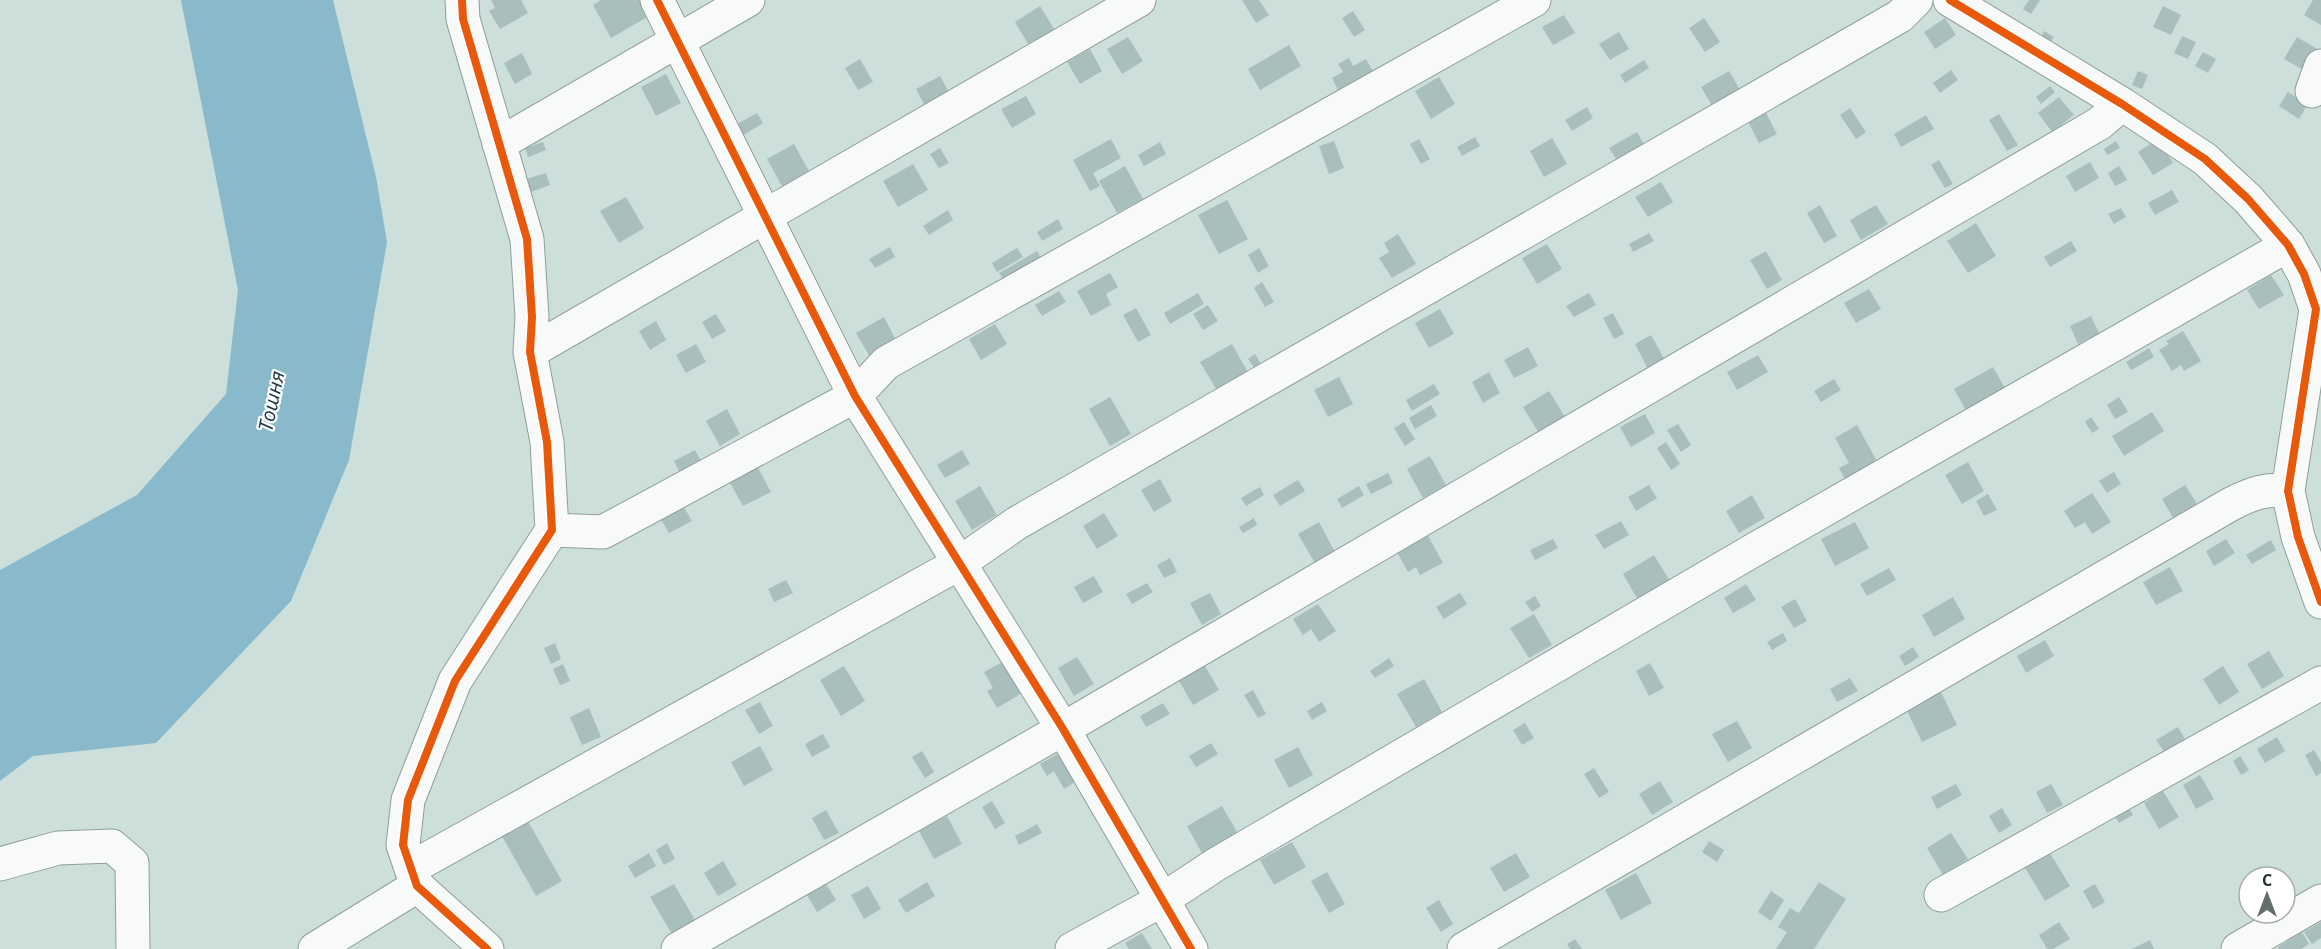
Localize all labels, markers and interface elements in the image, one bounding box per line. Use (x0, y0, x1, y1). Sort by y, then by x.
water label: Тошня (251, 368, 291, 434)
north arrow (2237, 865, 2297, 925)
text: С (2262, 869, 2272, 891)

